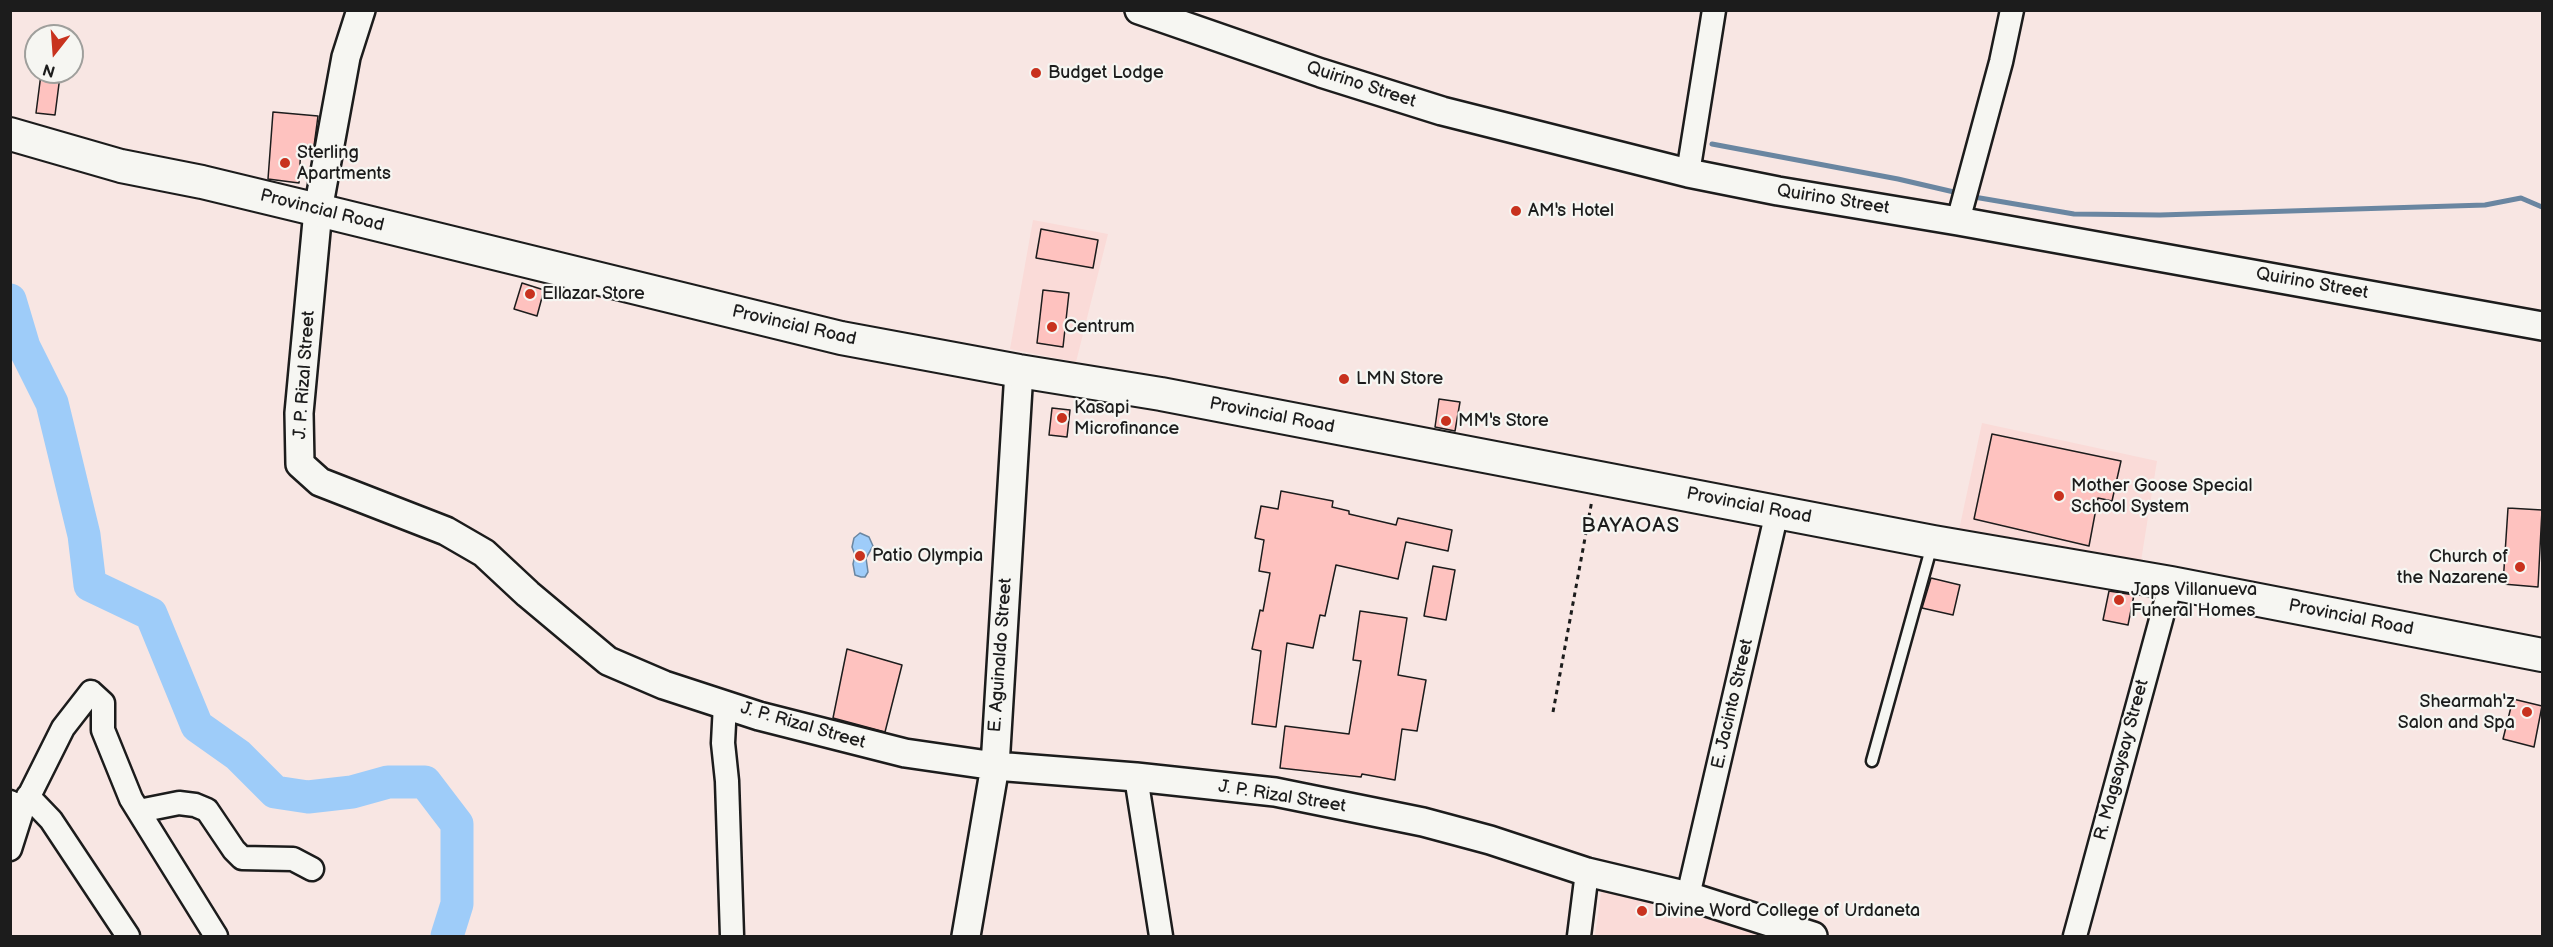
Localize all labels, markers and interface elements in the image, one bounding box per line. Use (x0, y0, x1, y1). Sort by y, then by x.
north arrow (24, 24, 84, 84)
street label: Quirino Street (1304, 57, 1418, 113)
text: N (41, 59, 58, 81)
place label: Budget Lodge (1048, 62, 1164, 84)
marker: Budget Lodge (1029, 66, 1043, 80)
place label: Sterling Apartments (297, 142, 391, 184)
marker: Sterling Apartments (278, 156, 292, 170)
street label: Quirino Street (1775, 180, 1891, 220)
street label: Provincial Road (258, 185, 386, 237)
place label: AM's Hotel (1528, 200, 1614, 222)
marker: AM's Hotel (1509, 204, 1523, 218)
street label: Quirino Street (2254, 263, 2370, 305)
place label: Ellazar Store (542, 283, 645, 305)
marker: Ellazar Store (523, 287, 537, 301)
street label: Provincial Road (730, 301, 858, 351)
street label: J. P. Rizal Street (290, 310, 320, 440)
place label: Centrum (1064, 316, 1135, 338)
marker: Centrum (1045, 320, 1059, 334)
place label: LMN Store (1356, 368, 1443, 390)
marker: LMN Store (1337, 372, 1351, 386)
street label: Provincial Road (1208, 393, 1336, 439)
place label: Kasapi Microfinance (1074, 397, 1179, 440)
place label: MM's Store (1458, 410, 1549, 432)
marker: Kasapi Microfinance (1055, 411, 1069, 425)
marker: MM's Store (1439, 414, 1453, 428)
place label: Mother Goose Special School System (2071, 475, 2252, 518)
street label: Provincial Road (1685, 483, 1813, 529)
marker: Mother Goose Special School System (2052, 489, 2066, 503)
district label: BAYAOAS (1581, 514, 1681, 540)
place label: Patio Olympia (872, 545, 983, 567)
place label: Church of the Nazarene (2397, 546, 2508, 588)
marker: Patio Olympia (853, 549, 867, 563)
marker: Church of the Nazarene (2513, 560, 2527, 574)
street label: E. Aguinaldo Street (985, 577, 1017, 733)
place label: Japs Villanueva Funeral Homes (2131, 579, 2257, 622)
marker: Japs Villanueva Funeral Homes (2112, 593, 2126, 607)
street label: Provincial Road (2287, 595, 2415, 641)
street label: E. Jacinto Street (1708, 637, 1758, 771)
street label: R. Magsaysay Street (2090, 677, 2154, 843)
place label: Shearmah'z Salon and Spa (2398, 691, 2515, 734)
street label: J. P. Rizal Street (738, 698, 868, 754)
marker: Shearmah'z Salon and Spa (2520, 705, 2534, 719)
street label: J. P. Rizal Street (1217, 776, 1347, 818)
place label: Divine Word College of Urdaneta (1654, 900, 1920, 922)
marker: Divine Word College of Urdaneta (1635, 904, 1649, 918)

